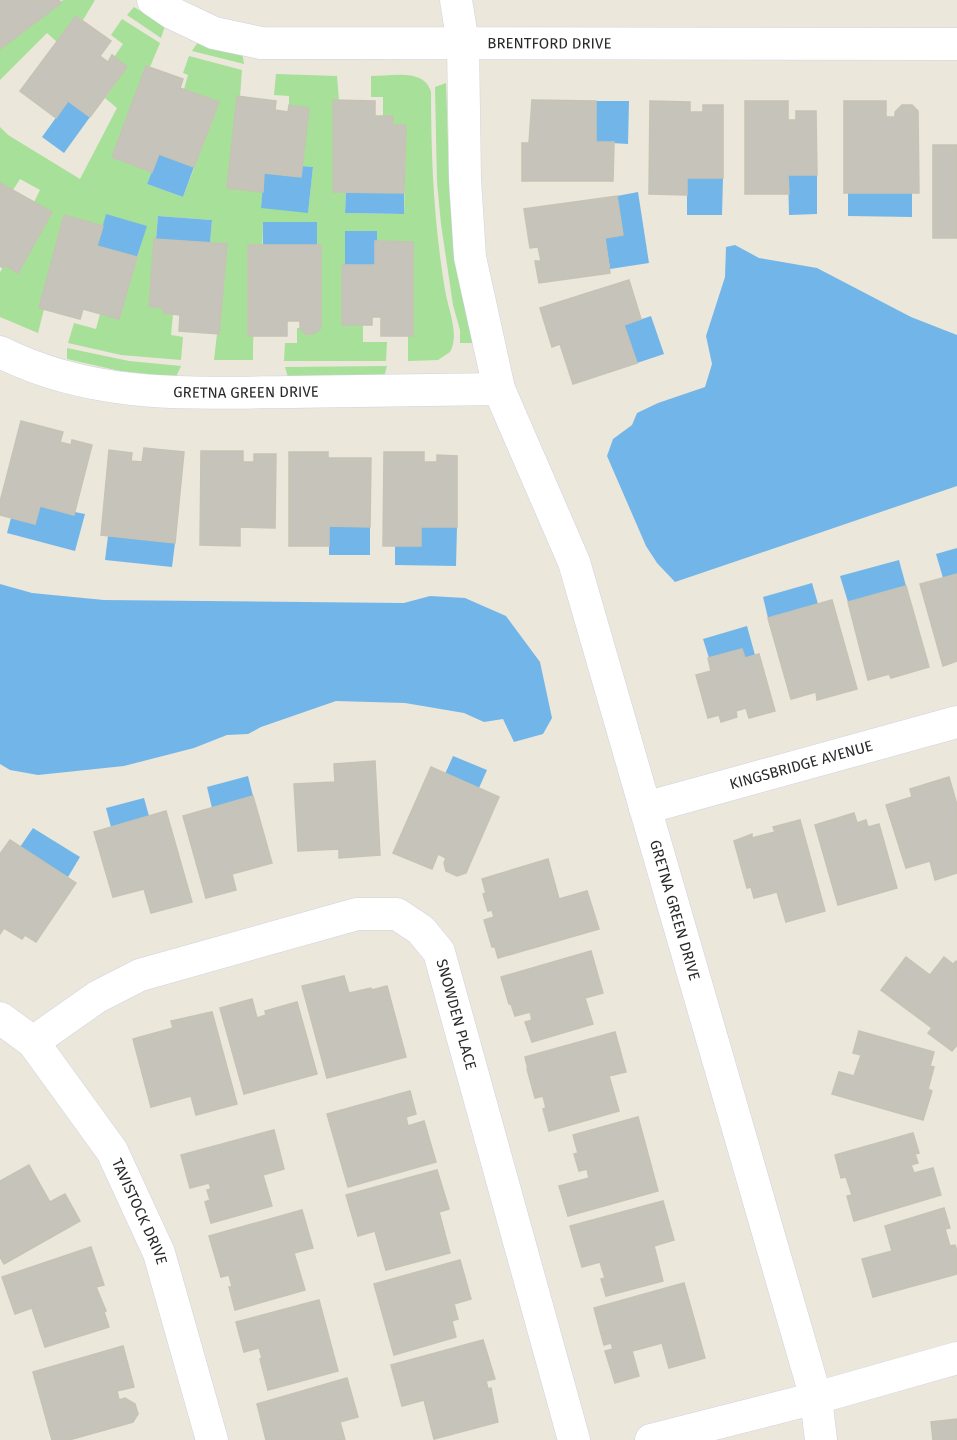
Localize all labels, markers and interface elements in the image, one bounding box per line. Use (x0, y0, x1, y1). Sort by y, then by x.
street label: BRENTFORD DRIVE (487, 34, 611, 53)
street label: GRETNA GREEN DRIVE (173, 383, 319, 402)
street label: KINGSBRIDGE AVENUE (727, 737, 875, 793)
street label: GRETNA GREEN DRIVE (646, 838, 704, 983)
street label: SNOWDEN PLACE (432, 957, 480, 1072)
street label: TAVISTOCK DRIVE (108, 1156, 171, 1267)

